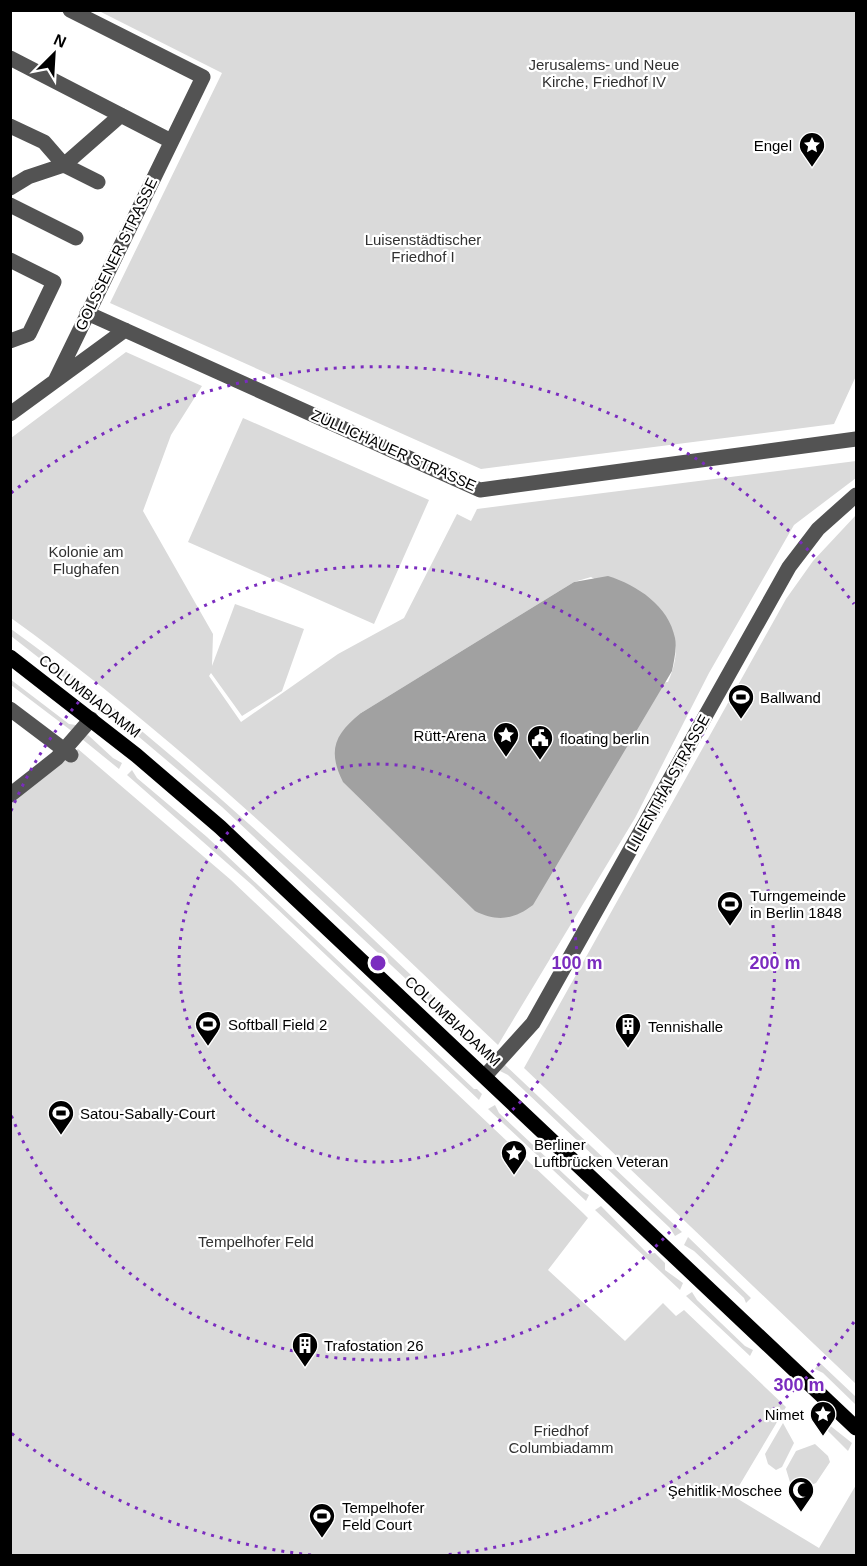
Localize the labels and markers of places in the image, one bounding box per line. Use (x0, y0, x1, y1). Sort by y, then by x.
place icon: Engel (797, 130, 827, 168)
place label: Engel (754, 137, 792, 154)
sports icon: Ballwand (726, 682, 756, 720)
place label: Ballwand (760, 689, 821, 706)
place icon: Rütt-Arena (491, 720, 521, 758)
public building icon: floating berlin (525, 723, 555, 761)
place label: Rütt-Arena (413, 727, 487, 744)
place label: floating berlin (560, 730, 649, 747)
place label: Turngemeinde in Berlin 1848 (750, 887, 846, 921)
sports icon: Turngemeinde in Berlin 1848 (715, 889, 745, 927)
centre of rings (368, 953, 388, 973)
sports icon: Softball Field 2 (193, 1009, 223, 1047)
building icon: Tennishalle (613, 1011, 643, 1049)
place label: Softball Field 2 (228, 1016, 327, 1033)
place label: Tennishalle (648, 1018, 723, 1035)
sports icon: Satou-Sabally-Court (46, 1098, 76, 1136)
place label: Satou-Sabally-Court (80, 1105, 216, 1122)
place label: Berliner Luftbrücken Veteran (534, 1136, 668, 1170)
place icon: Berliner Luftbrücken Veteran (499, 1138, 529, 1176)
building icon: Trafostation 26 (290, 1330, 320, 1368)
place label: Trafostation 26 (324, 1337, 424, 1354)
place icon: Nimet (808, 1399, 838, 1437)
place label: Nimet (765, 1406, 805, 1423)
mosque icon: Şehitlik-Moschee (786, 1475, 816, 1513)
place label: Şehitlik-Moschee (668, 1482, 782, 1499)
place label: Tempelhofer Feld Court (342, 1499, 425, 1533)
sports icon: Tempelhofer Feld Court (307, 1501, 337, 1539)

